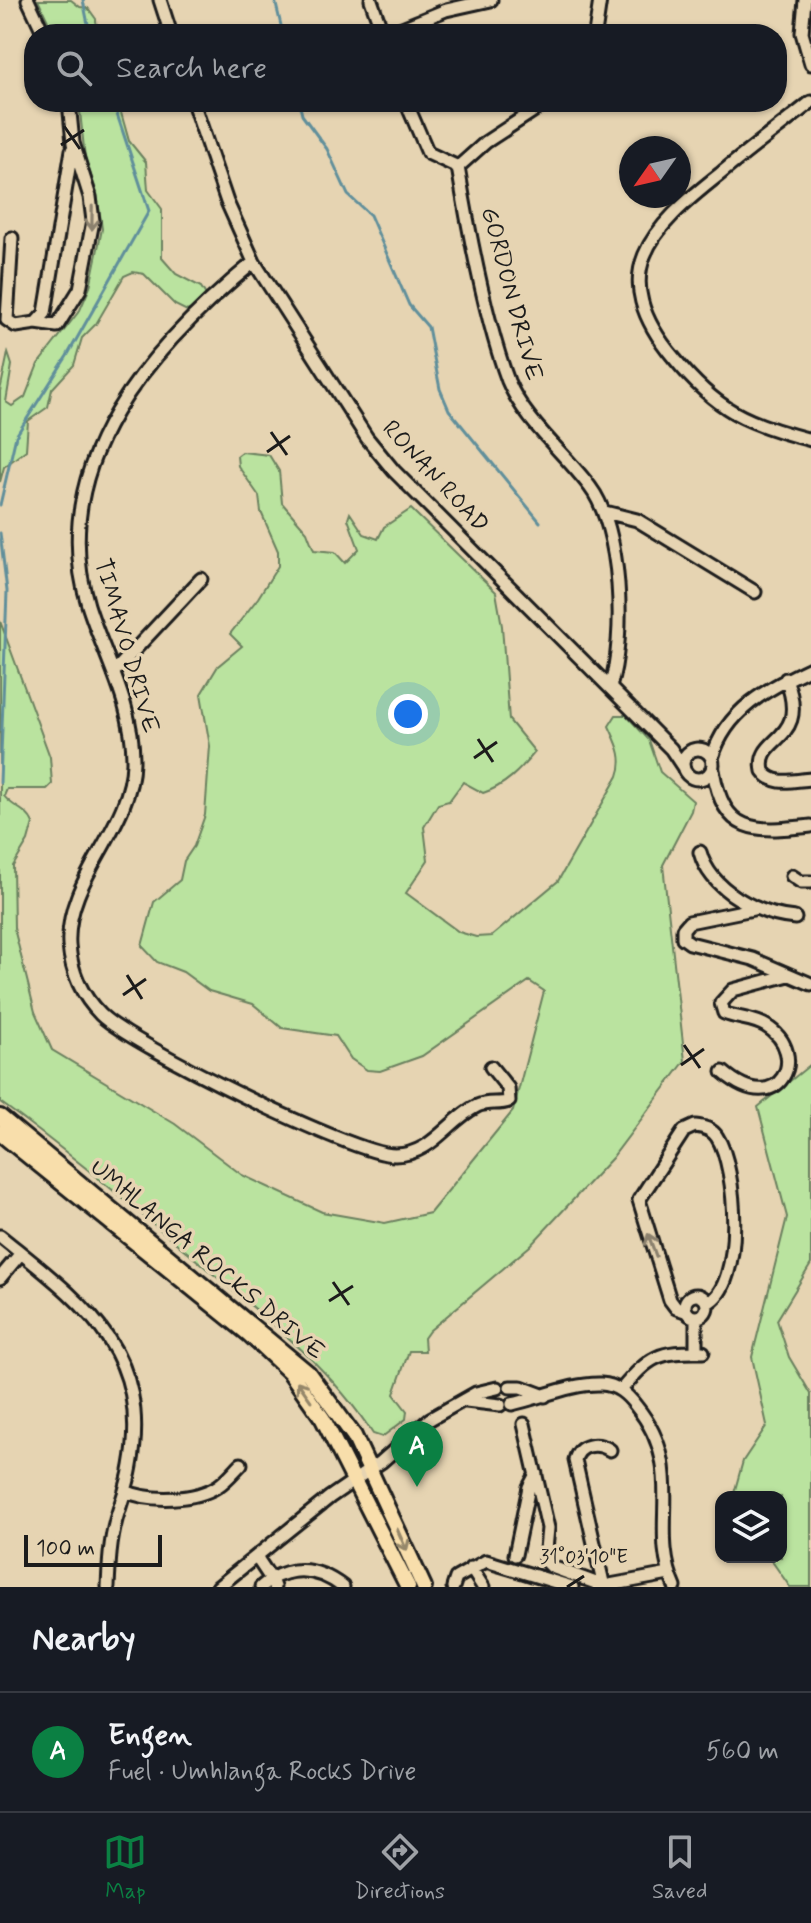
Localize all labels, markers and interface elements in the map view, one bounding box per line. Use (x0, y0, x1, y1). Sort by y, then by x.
search box (24, 24, 787, 112)
icon: search (52, 46, 96, 90)
text: Search here (116, 49, 267, 88)
north arrow (619, 136, 691, 208)
one-way arrow (84, 204, 100, 231)
street label: GORDON DRIVE (473, 204, 549, 384)
street label: RONAN ROAD (375, 414, 495, 540)
street label: TIMAVO DRIVE (86, 555, 166, 737)
your location (388, 694, 428, 734)
street label: UMHLANGA ROCKS DRIVE (83, 1153, 331, 1367)
one-way arrow (643, 1232, 658, 1257)
one-way arrow (296, 1381, 312, 1403)
pin: A (391, 1421, 443, 1487)
map controls (715, 1491, 787, 1563)
button: layers (715, 1491, 787, 1563)
one-way arrow (395, 1528, 410, 1552)
scale bar (24, 1531, 162, 1567)
text: 100 m (36, 1535, 95, 1563)
text: 31°03'10"E (540, 1544, 628, 1571)
text: Nearby (32, 1617, 136, 1662)
text: Engen (108, 1716, 192, 1755)
text: A (49, 1735, 67, 1769)
text: 560 m (706, 1735, 779, 1769)
text: Fuel · Umhlanga Rocks Drive (108, 1755, 416, 1789)
tab: Map (103, 1830, 147, 1906)
tab: Directions (354, 1830, 445, 1906)
tab: Saved (652, 1830, 707, 1906)

